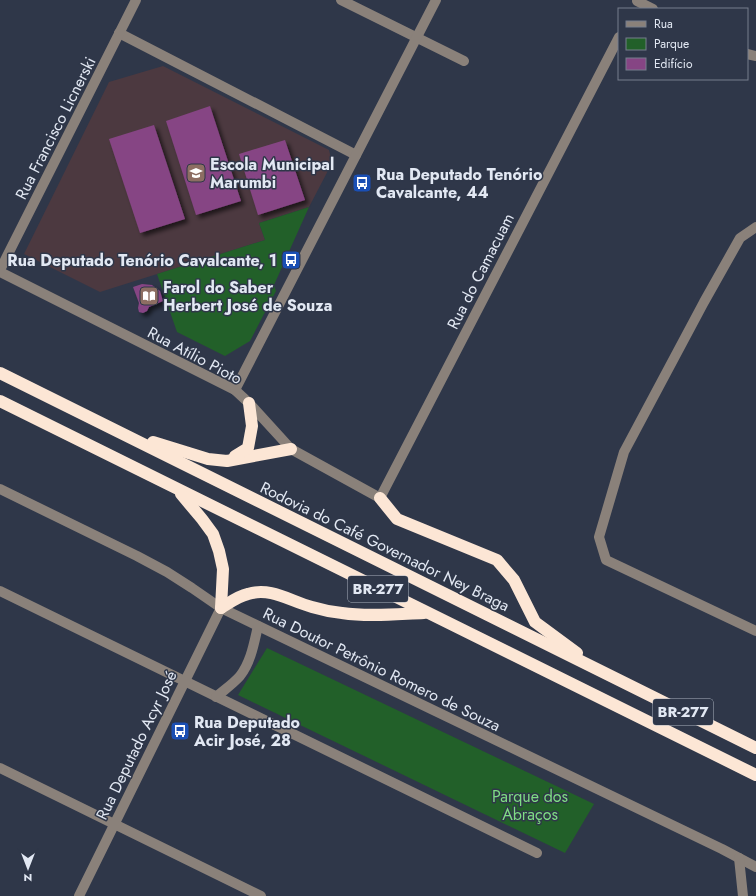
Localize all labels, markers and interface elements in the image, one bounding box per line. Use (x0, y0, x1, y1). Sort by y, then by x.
legend (618, 8, 748, 80)
text: Rua (654, 15, 673, 33)
text: Parque (654, 35, 689, 53)
street label: Rua Francisco Licnerski (9, 53, 101, 204)
text: Edifício (654, 55, 693, 73)
place label: Escola Municipal Marumbi (210, 153, 334, 194)
school or university icon: Escola Municipal Marumbi (185, 162, 207, 184)
place label: Rua Deputado Tenório Cavalcante, 44 (376, 163, 542, 204)
bus stop icon: Rua Deputado Tenório Cavalcante, 44 (351, 172, 373, 194)
street label: Rua do Camacuam (441, 209, 520, 333)
place label: Rua Deputado Tenório Cavalcante, 1 (7, 249, 277, 272)
bus stop icon: Rua Deputado Tenório Cavalcante, 1 (280, 249, 302, 271)
place label: Farol do Saber Herbert José de Souza (163, 276, 332, 317)
library icon: Farol do Saber Herbert José de Souza (138, 285, 160, 307)
street label: Rua Atílio Pioto (143, 321, 246, 390)
street label: Rodovia do Café Governador Ney Braga (256, 476, 513, 617)
road number: BR-277 (348, 576, 408, 602)
street label: Rua Doutor Petrônio Romero de Souza (259, 602, 504, 737)
street label: Rua Deputado Acyr José (90, 667, 183, 824)
road number: BR-277 (653, 699, 713, 725)
place label: Rua Deputado Acir José, 28 (193, 711, 300, 752)
bus stop icon: Rua Deputado Acir José, 28 (169, 720, 191, 742)
park label: Parque dos Abraços (492, 785, 568, 826)
north arrow (8, 848, 48, 888)
text: N (24, 870, 32, 886)

